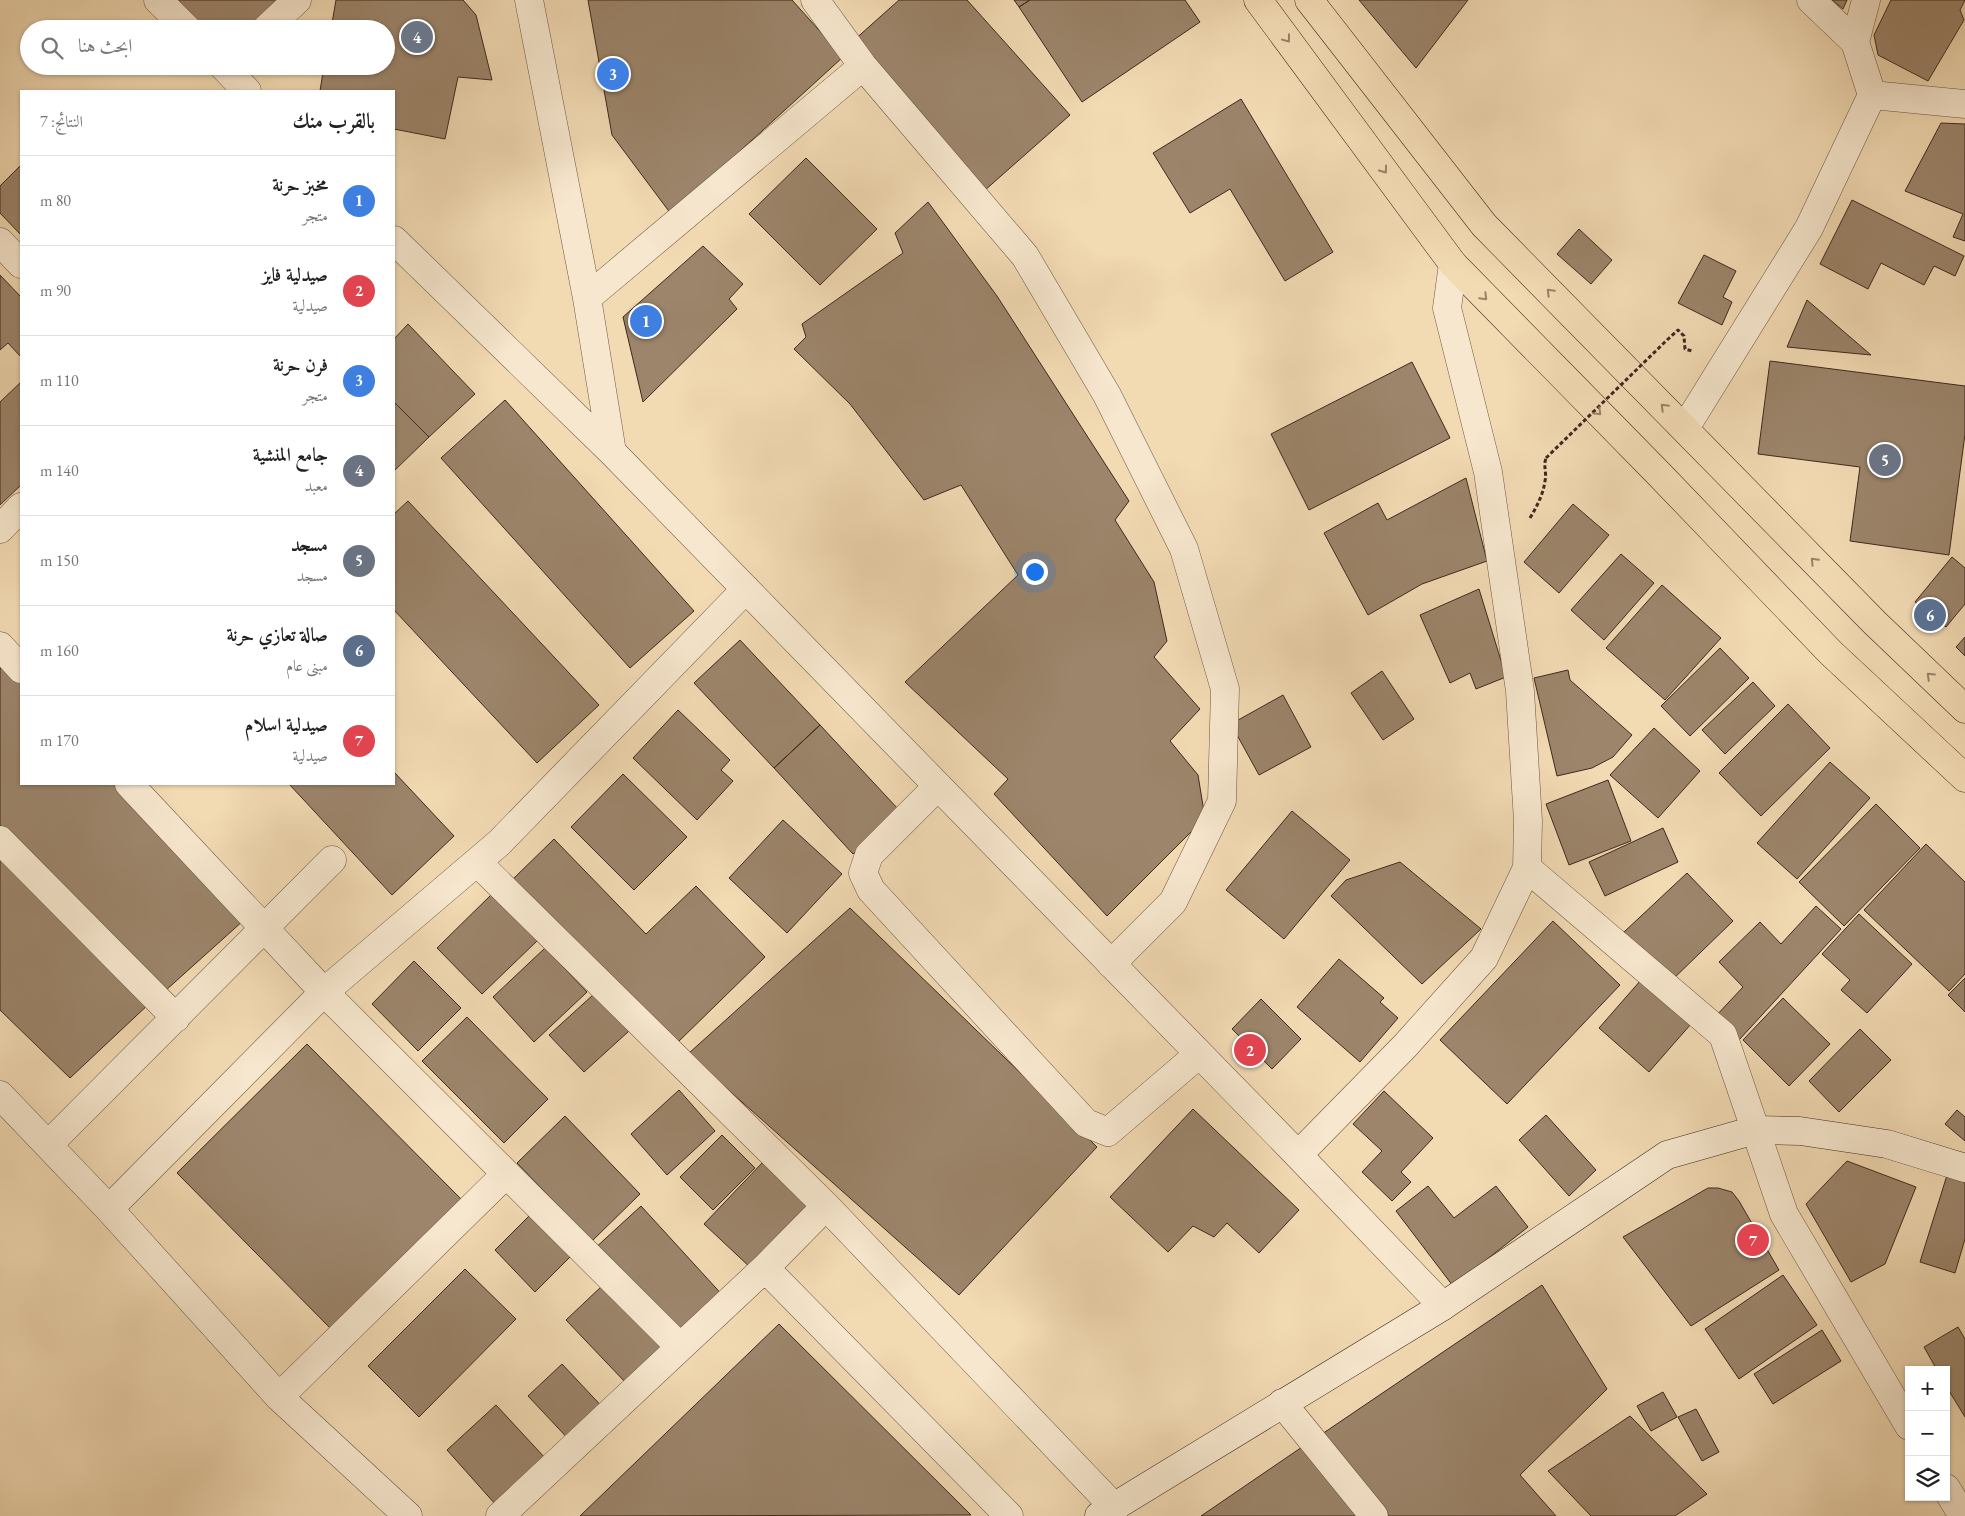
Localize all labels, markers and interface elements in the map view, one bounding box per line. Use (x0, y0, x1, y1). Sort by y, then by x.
pin: 4 (401, 18, 433, 56)
search box (20, 20, 395, 75)
text: ابحث هنا (78, 33, 132, 58)
one-way arrow (1281, 33, 1290, 43)
icon: search (38, 34, 66, 62)
pin: 3 (597, 55, 629, 93)
text: بالقرب منك (292, 107, 375, 134)
text: النتائج: 7 (40, 111, 83, 132)
one-way arrow (1378, 164, 1386, 173)
text: مخبز حرنة (272, 172, 328, 197)
text: 80 m (40, 190, 71, 211)
text: 1 (355, 190, 363, 211)
text: متجر (303, 205, 328, 226)
text: صيدلية فايز (262, 262, 328, 287)
text: 90 m (40, 280, 71, 301)
text: 2 (355, 280, 363, 301)
one-way arrow (1547, 289, 1556, 298)
one-way arrow (1478, 291, 1487, 300)
text: صيدلية (293, 295, 328, 316)
pin: 1 (630, 302, 662, 340)
text: فرن حرنة (273, 352, 328, 377)
text: 110 m (40, 370, 79, 391)
text: 3 (355, 370, 363, 391)
text: متجر (303, 385, 328, 406)
one-way arrow (1661, 404, 1670, 413)
one-way arrow (1593, 407, 1602, 416)
pin: 5 (1869, 441, 1901, 479)
text: جامع المنشية (253, 442, 328, 467)
text: 140 m (40, 460, 79, 481)
text: 4 (355, 460, 363, 481)
text: معبد (304, 475, 328, 496)
text: مسجد (291, 532, 328, 557)
text: 150 m (40, 550, 79, 571)
text: 5 (355, 550, 363, 571)
one-way arrow (1811, 558, 1820, 567)
your location (1022, 559, 1048, 585)
text: مسجد (297, 565, 328, 586)
pin: 6 (1914, 596, 1946, 634)
text: صالة تعازي حرنة (227, 622, 328, 647)
text: 160 m (40, 640, 79, 661)
text: 6 (355, 640, 363, 661)
text: مبنى عام (286, 655, 328, 676)
one-way arrow (1926, 672, 1935, 681)
text: صيدلية اسلام (245, 712, 328, 737)
text: 170 m (40, 730, 79, 751)
text: 7 (355, 730, 363, 751)
text: صيدلية (293, 745, 328, 766)
pin: 2 (1234, 1031, 1266, 1069)
pin: 7 (1737, 1221, 1769, 1259)
map controls (1905, 1366, 1950, 1501)
button: + (1905, 1366, 1950, 1411)
button: − (1905, 1411, 1950, 1456)
button: layers (1905, 1456, 1950, 1501)

